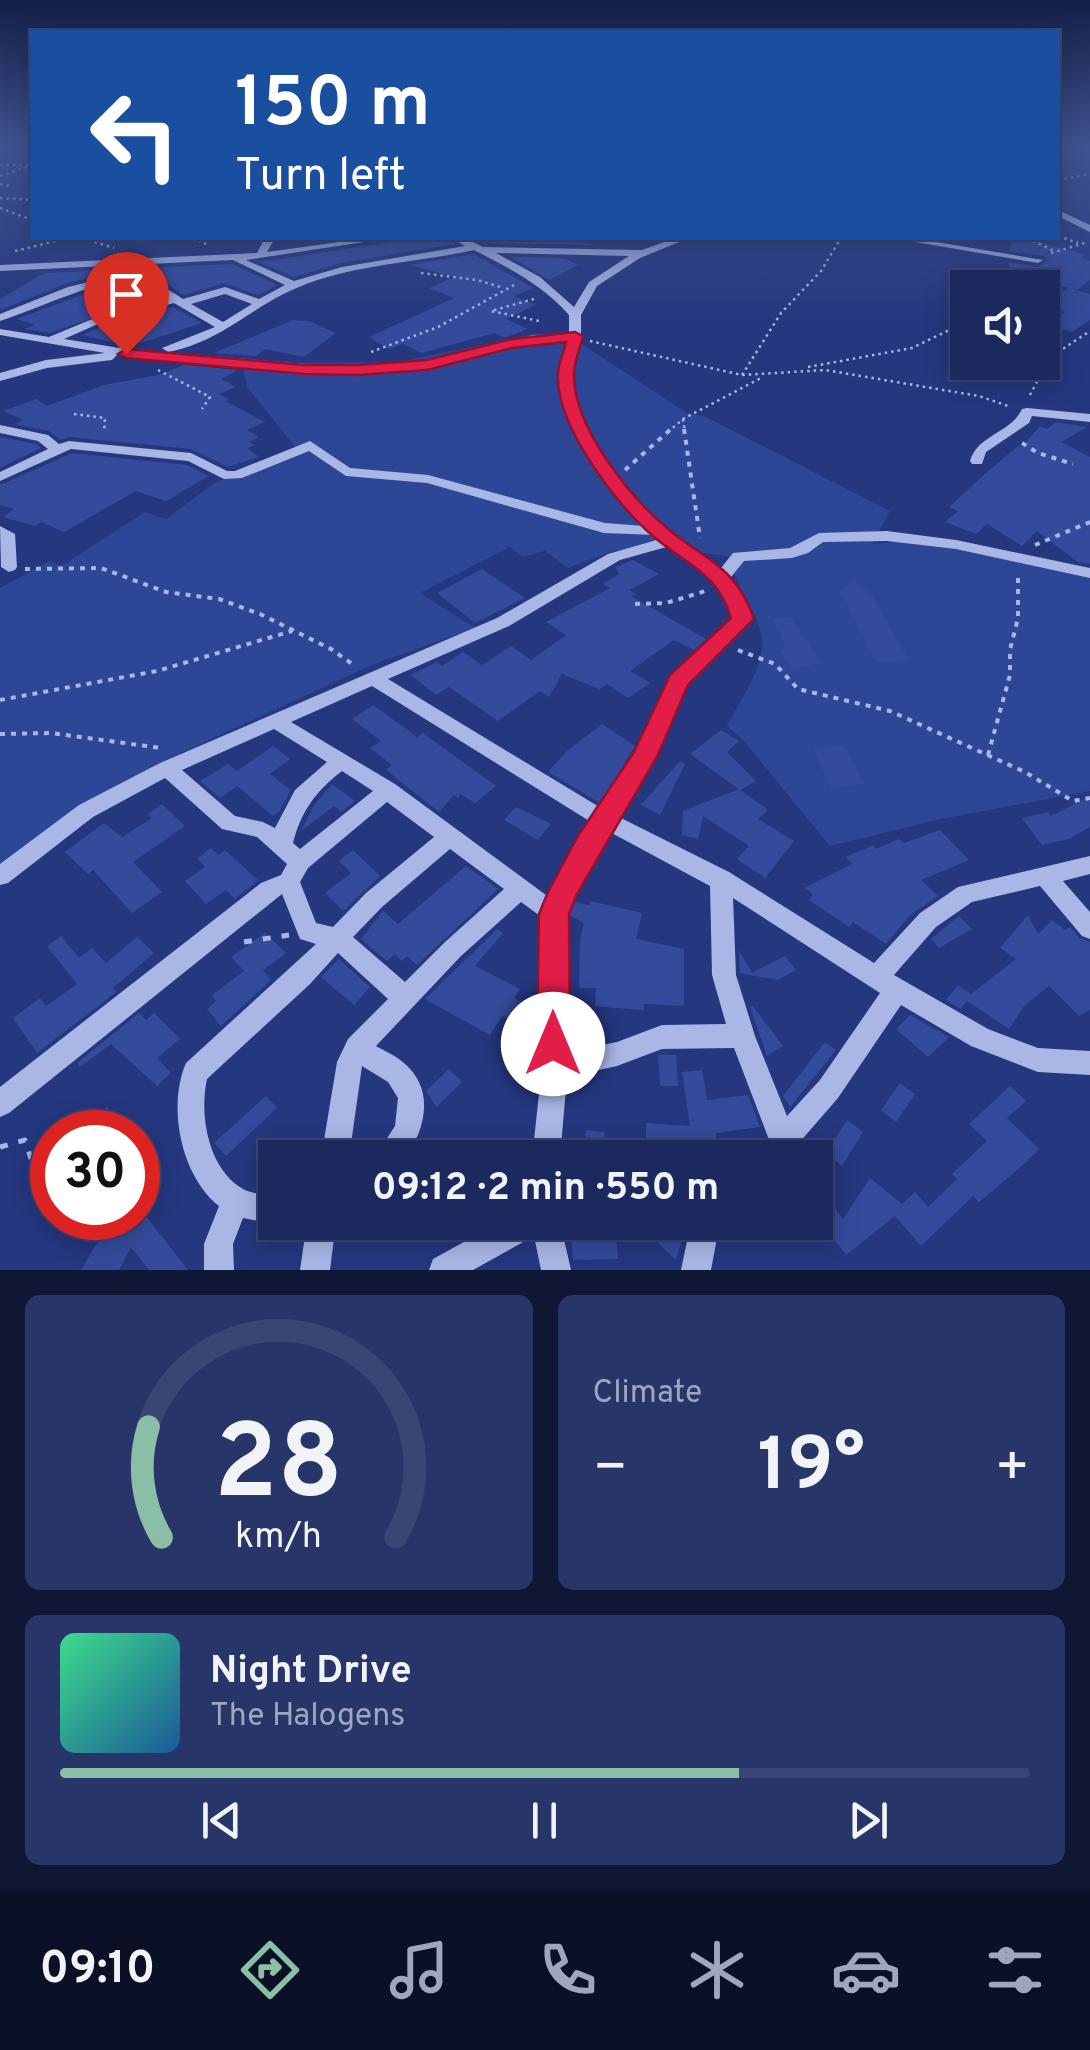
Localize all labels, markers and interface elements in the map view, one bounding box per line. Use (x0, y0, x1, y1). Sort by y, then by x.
text: 150 m (235, 62, 430, 151)
icon: left (70, 70, 200, 200)
text: Turn left (235, 149, 406, 206)
pin (84, 252, 169, 355)
icon: arrive (99, 267, 154, 322)
map controls (950, 270, 1060, 380)
button: sound (950, 270, 1060, 380)
position arrow (501, 992, 605, 1096)
speed limit sign: 30 (30, 1110, 160, 1240)
text: 09:12 · 2 min · 550 m (372, 1165, 719, 1214)
text: Climate (593, 1374, 702, 1414)
text: 28 (214, 1403, 343, 1535)
text: 19° (758, 1422, 865, 1517)
text: − (593, 1435, 628, 1505)
text: + (995, 1435, 1030, 1505)
text: km/h (235, 1515, 322, 1561)
text: Night Drive (210, 1648, 412, 1697)
text: The Halogens (210, 1697, 405, 1737)
icon: previous (194, 1793, 249, 1848)
icon: pause (517, 1793, 572, 1848)
icon: next (841, 1793, 896, 1848)
icon: directions (235, 1935, 305, 2005)
icon: music (384, 1935, 454, 2005)
icon: phone (533, 1935, 603, 2005)
icon: climate (682, 1935, 752, 2005)
icon: car (831, 1935, 901, 2005)
icon: filters (980, 1935, 1050, 2005)
text: 09:10 (40, 1942, 155, 1999)

